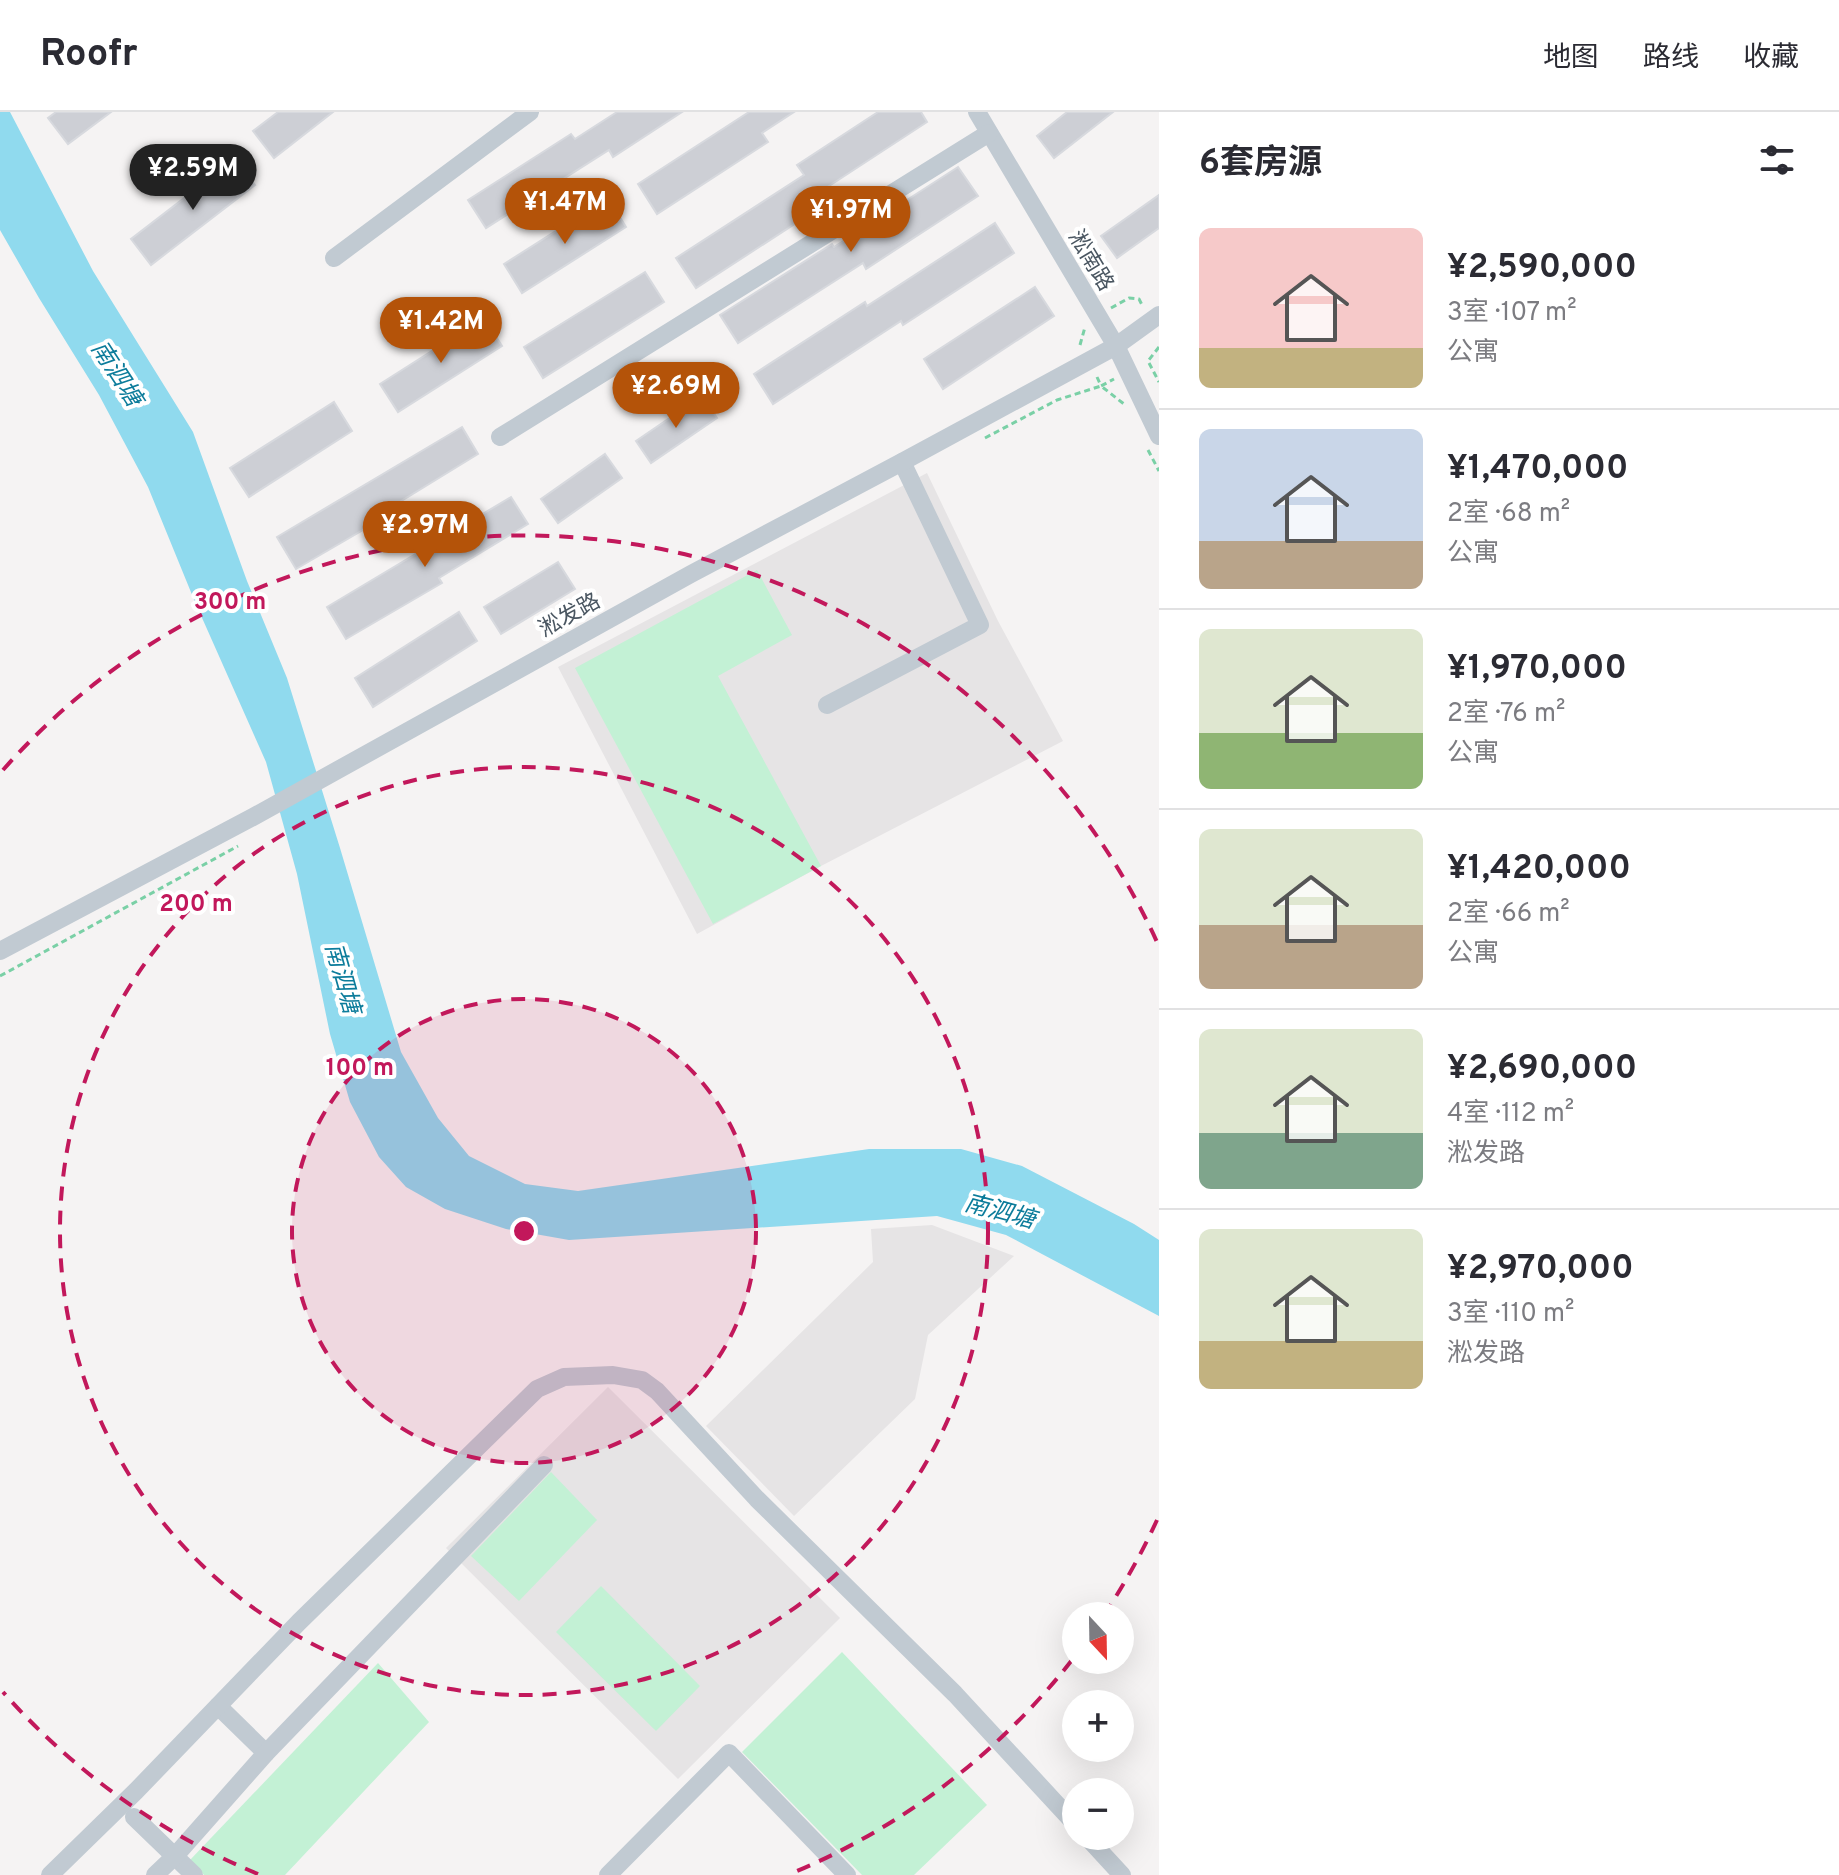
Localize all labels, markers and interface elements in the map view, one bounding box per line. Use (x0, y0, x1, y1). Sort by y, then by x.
text: Roofr (40, 31, 138, 80)
text: 地图 (1543, 41, 1599, 77)
text: 路线 (1643, 41, 1699, 77)
text: 收藏 (1743, 41, 1799, 77)
icon: filters (1755, 138, 1799, 182)
text: 6套房源 (1199, 143, 1322, 186)
pin: ¥2.59M (128, 144, 258, 212)
text: ¥2.59M (148, 153, 238, 186)
pin: ¥1.47M (500, 178, 630, 246)
pin: ¥1.97M (786, 186, 916, 254)
text: ¥1.47M (523, 187, 607, 220)
text: ¥1.97M (809, 195, 893, 228)
street label: 淞南路 (1061, 226, 1118, 297)
text: ¥2,590,000 (1447, 247, 1637, 290)
icon: home (1263, 260, 1359, 356)
pin: ¥1.42M (376, 297, 506, 365)
text: 3室 · 107 m² (1447, 297, 1577, 330)
text: ¥1.42M (398, 306, 484, 339)
water label: 南泗塘 (83, 336, 150, 416)
text: 公寓 (1447, 337, 1499, 370)
pin: ¥2.69M (611, 362, 741, 430)
text: ¥2.69M (630, 371, 722, 404)
text: ¥1,470,000 (1447, 448, 1628, 491)
icon: home (1263, 461, 1359, 557)
text: 2室 · 68 m² (1447, 498, 1570, 531)
pin: ¥2.97M (360, 501, 490, 569)
text: ¥2.97M (381, 510, 469, 543)
text: 公寓 (1447, 538, 1499, 571)
text: 300 m (194, 588, 266, 618)
street label: 淞发路 (535, 588, 606, 644)
text: ¥1,970,000 (1447, 648, 1627, 691)
icon: home (1263, 661, 1359, 757)
text: 2室 · 76 m² (1447, 698, 1565, 731)
text: 公寓 (1447, 738, 1499, 771)
text: ¥1,420,000 (1447, 848, 1631, 891)
icon: home (1263, 861, 1359, 957)
text: 200 m (159, 890, 233, 920)
text: 2室 · 66 m² (1447, 898, 1570, 931)
text: 公寓 (1447, 938, 1499, 971)
water label: 南泗塘 (317, 940, 367, 1021)
text: ¥2,690,000 (1447, 1048, 1637, 1091)
text: 100 m (326, 1054, 394, 1084)
icon: home (1263, 1061, 1359, 1157)
text: 4室 · 112 m² (1447, 1098, 1574, 1131)
text: 淞发路 (1447, 1138, 1525, 1171)
water label: 南泗塘 (961, 1189, 1042, 1238)
centre of rings (510, 1217, 538, 1245)
text: ¥2,970,000 (1447, 1248, 1634, 1291)
icon: home (1263, 1261, 1359, 1357)
text: 3室 · 110 m² (1447, 1298, 1575, 1331)
text: 淞发路 (1447, 1338, 1525, 1371)
north arrow (1062, 1602, 1134, 1674)
map controls (1062, 1602, 1134, 1850)
button: + (1062, 1690, 1134, 1762)
button: − (1062, 1778, 1134, 1850)

